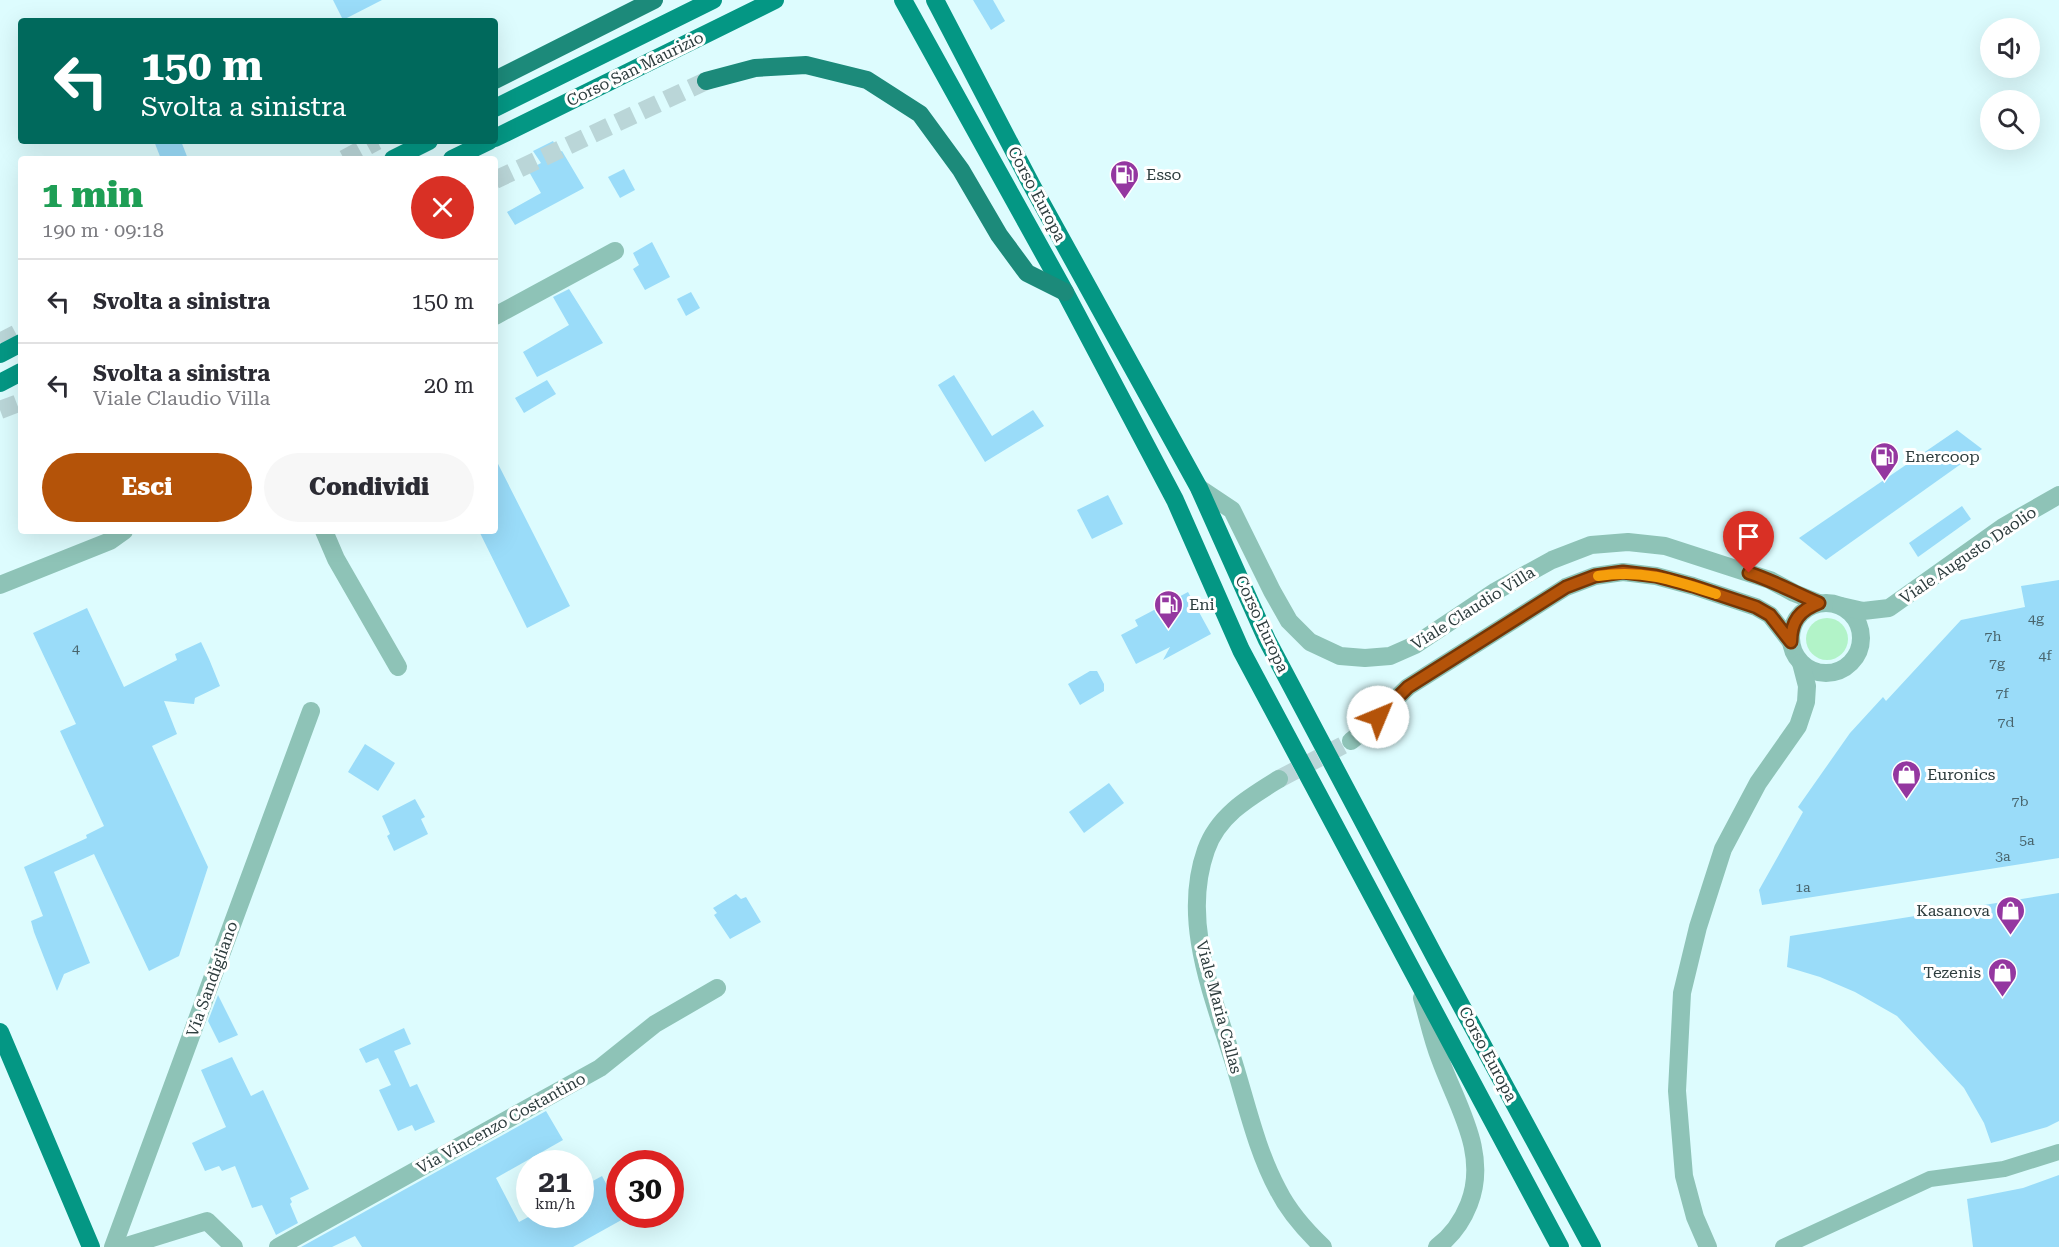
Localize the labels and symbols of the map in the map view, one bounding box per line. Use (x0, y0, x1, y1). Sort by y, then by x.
street label: Corso San Maurizio (563, 27, 707, 110)
street label: Corso Europa (1004, 143, 1070, 245)
fuel station icon: Esso (1109, 158, 1141, 200)
place label: Esso (1146, 165, 1181, 184)
fuel station icon: Enercoop (1868, 440, 1900, 482)
place label: Enercoop (1905, 447, 1980, 466)
street label: Viale Augusto Daolio (1896, 502, 2040, 608)
pin (1723, 511, 1774, 573)
street label: Viale Claudio Villa (1408, 562, 1538, 654)
street label: Corso Europa (1231, 573, 1293, 676)
fuel station icon: Eni (1152, 588, 1184, 630)
place label: Eni (1189, 595, 1215, 614)
house number: 4g (2028, 610, 2044, 626)
house number: 7h (1985, 628, 2001, 644)
house number: 4 (72, 640, 80, 656)
house number: 4f (2038, 647, 2052, 663)
house number: 7g (1989, 655, 2005, 671)
position arrow (1346, 685, 1410, 749)
house number: 7f (1995, 685, 2009, 701)
house number: 7d (1998, 714, 2014, 730)
shop icon: Euronics (1890, 758, 1922, 800)
place label: Euronics (1927, 765, 1996, 784)
house number: 7b (2012, 793, 2028, 809)
house number: 5a (2019, 832, 2035, 848)
house number: 3a (1995, 848, 2011, 864)
house number: 1a (1795, 879, 1811, 895)
shop icon: Kasanova (1995, 894, 2027, 936)
place label: Kasanova (1916, 901, 1990, 920)
street label: Via Sandigliano (182, 919, 242, 1039)
street label: Viale Maria Callas (1192, 938, 1246, 1076)
shop icon: Tezenis (1986, 956, 2018, 998)
place label: Tezenis (1923, 963, 1981, 982)
street label: Corso Europa (1455, 1003, 1521, 1105)
street label: Via Vincenzo Costantino (413, 1069, 589, 1177)
speed limit sign: 30 (606, 1150, 684, 1228)

